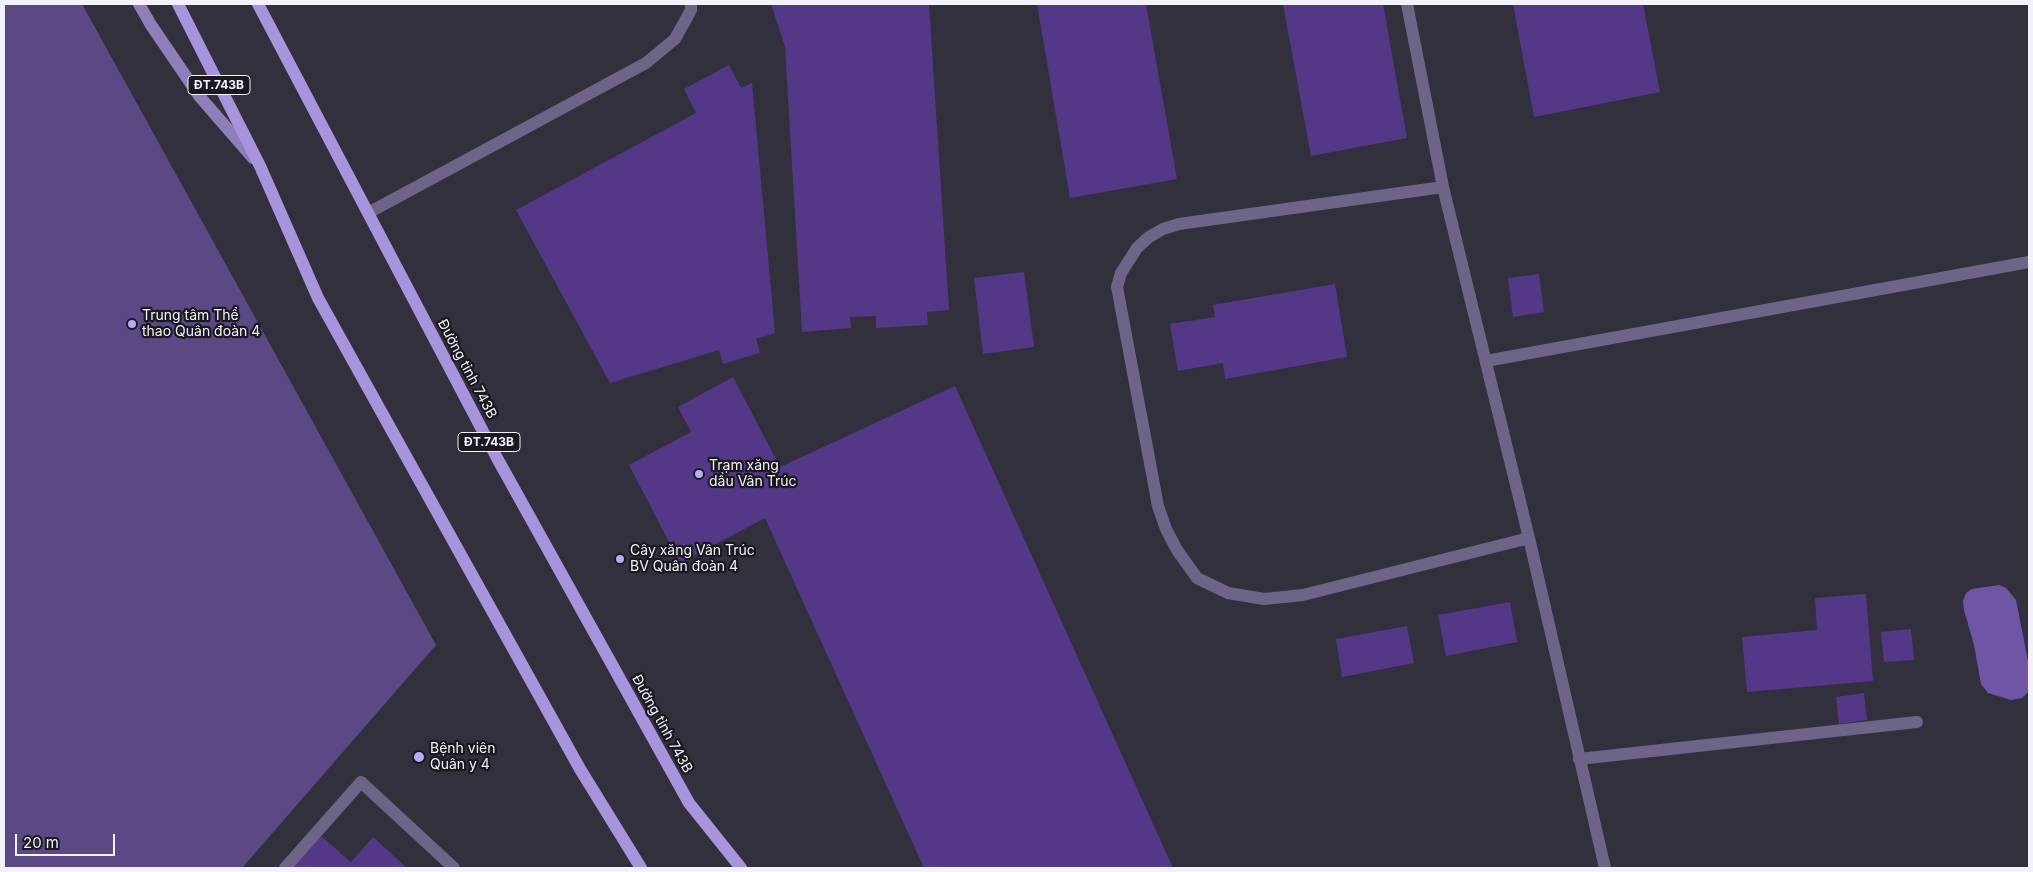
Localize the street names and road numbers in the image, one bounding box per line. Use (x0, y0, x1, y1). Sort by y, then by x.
road number: ĐT.743B (188, 76, 250, 94)
street label: Đường tỉnh 743B (434, 317, 500, 421)
road number: ĐT.743B (458, 432, 520, 452)
street label: Đường tỉnh 743B (628, 672, 696, 776)

